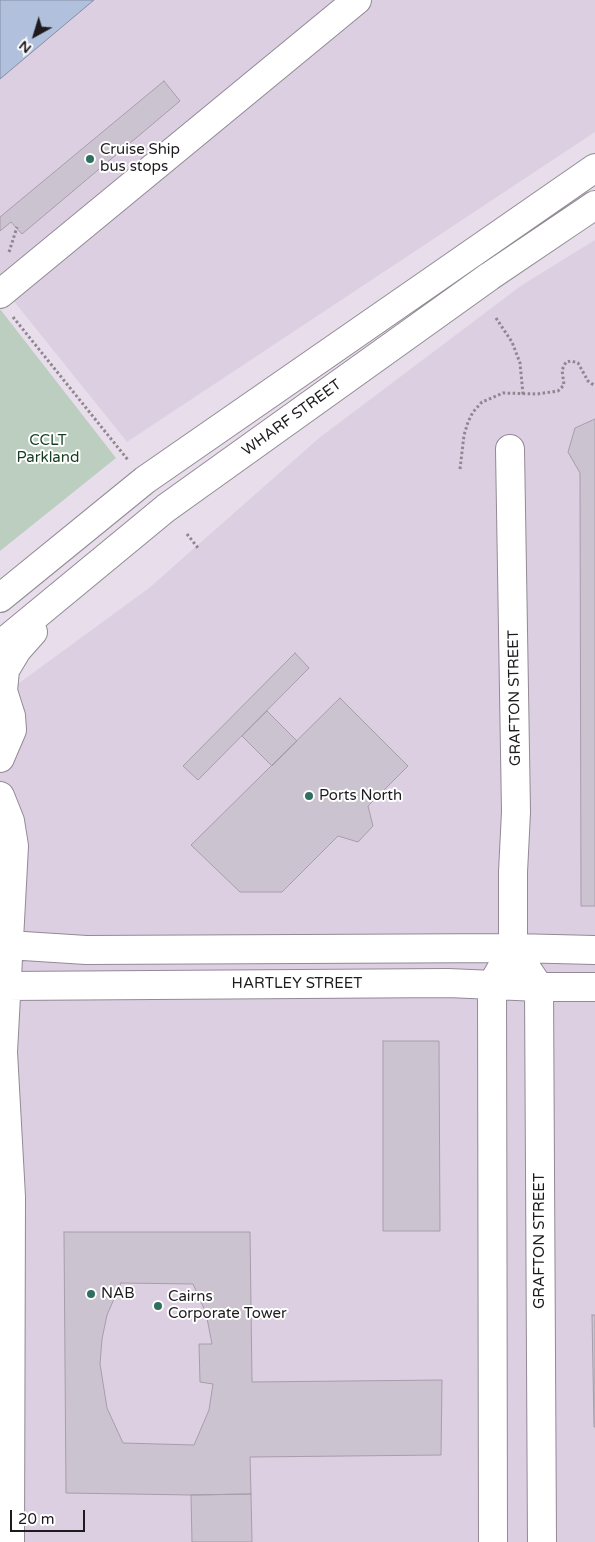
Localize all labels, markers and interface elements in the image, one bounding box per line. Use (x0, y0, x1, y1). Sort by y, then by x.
north arrow (10, 10, 60, 60)
text: N (16, 37, 35, 57)
place label: Cruise Ship bus stops (100, 141, 180, 176)
marker: Cruise Ship bus stops (84, 153, 96, 165)
street label: WHARF STREET (239, 376, 345, 460)
park label: CCLT Parkland (17, 432, 79, 467)
street label: GRAFTON STREET (505, 630, 525, 766)
place label: Ports North (319, 787, 402, 805)
marker: Ports North (303, 790, 315, 802)
street label: HARTLEY STREET (232, 975, 362, 993)
street label: GRAFTON STREET (531, 1173, 549, 1309)
place label: NAB (101, 1285, 135, 1303)
marker: NAB (85, 1288, 97, 1300)
place label: Cairns Corporate Tower (168, 1288, 287, 1323)
marker: Cairns Corporate Tower (152, 1300, 164, 1312)
scale bar (12, 1500, 88, 1532)
text: 20 m (18, 1510, 55, 1528)

